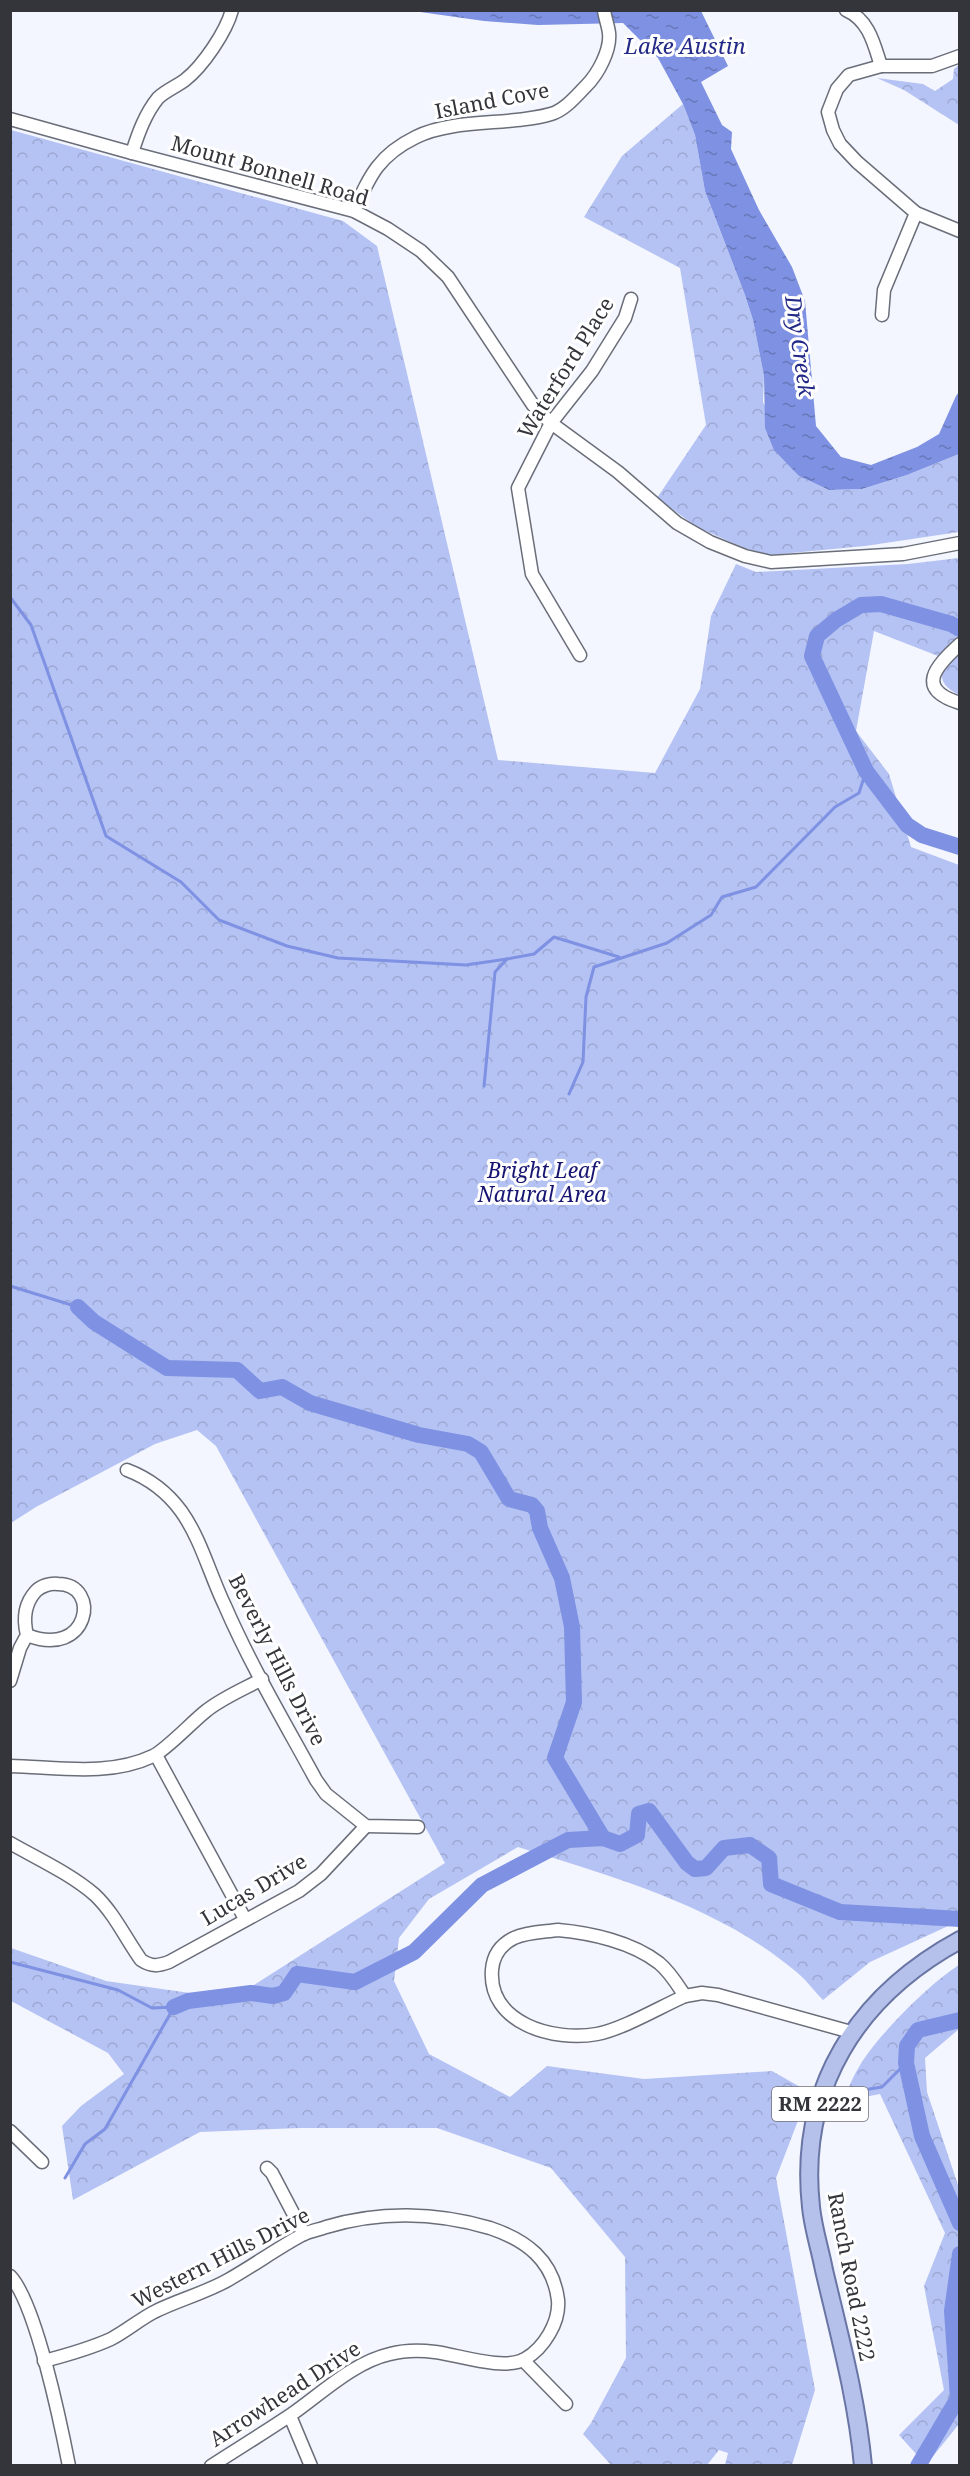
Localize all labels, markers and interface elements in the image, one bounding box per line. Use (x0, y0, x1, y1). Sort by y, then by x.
water label: Lake Austin (623, 30, 746, 60)
street label: Island Cove (432, 75, 551, 125)
street label: Mount Bonnell Road (168, 128, 373, 212)
street label: Waterford Place (510, 292, 620, 443)
water label: Dry Creek (779, 293, 823, 400)
park label: Bright Leaf Natural Area (477, 1156, 607, 1208)
street label: Beverly Hills Drive (223, 1569, 333, 1750)
street label: Lucas Drive (195, 1847, 312, 1932)
road number: RM 2222 (772, 2087, 868, 2121)
street label: Ranch Road 2222 (822, 2190, 882, 2364)
street label: Western Hills Drive (127, 2200, 314, 2314)
street label: Arrowhead Drive (204, 2334, 365, 2453)

